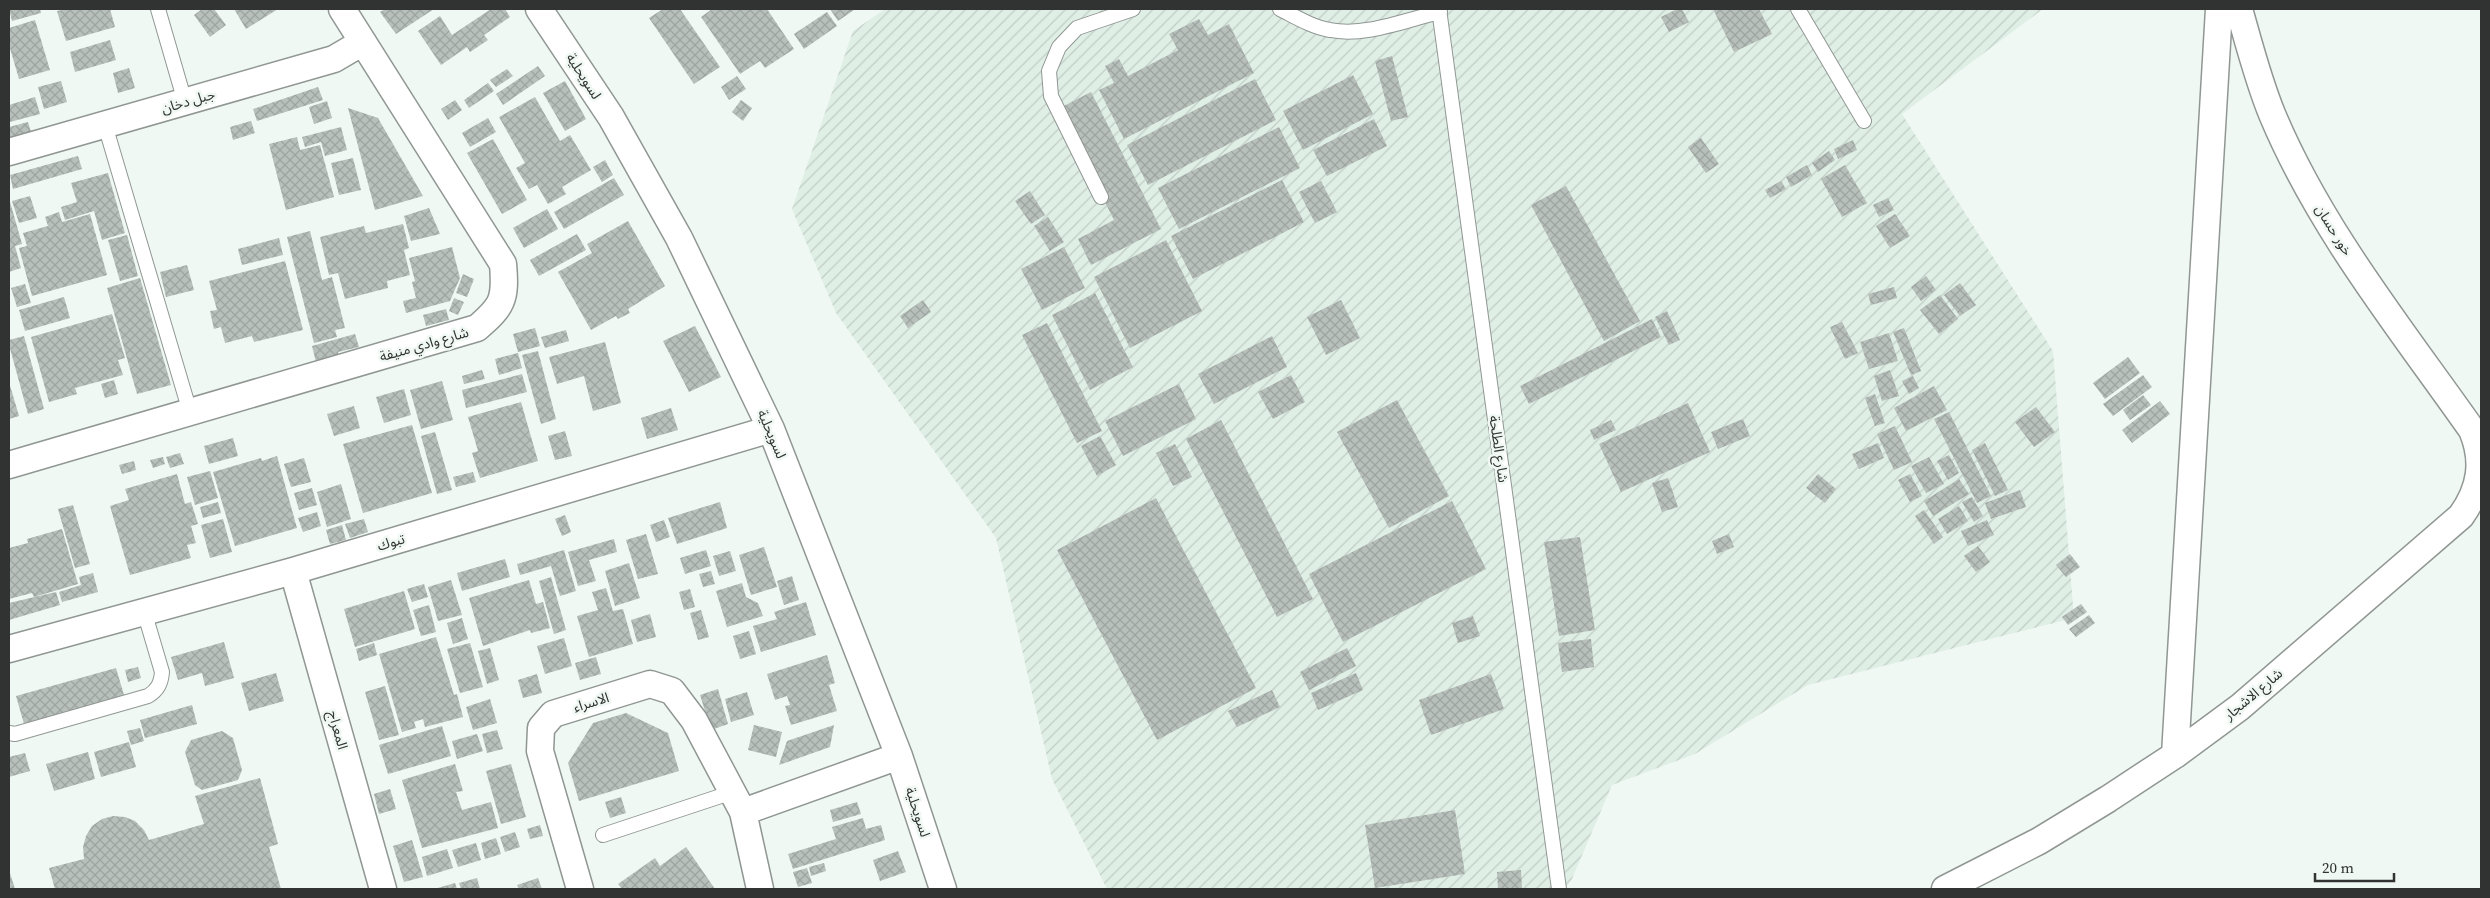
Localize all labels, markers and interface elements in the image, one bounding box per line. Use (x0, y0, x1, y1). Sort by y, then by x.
street label: لسويحلية (562, 49, 606, 103)
street label: جبل دخان (159, 84, 217, 118)
street label: خور حسان (2310, 200, 2358, 260)
street label: شارع وادي منيفة (377, 322, 471, 367)
street label: لسويحلية (753, 406, 791, 462)
street label: شارع الطلحة (1483, 414, 1514, 484)
street label: تبوك (375, 528, 407, 556)
street label: شارع الاشجار (2219, 663, 2287, 726)
street label: الاسراء (571, 687, 611, 717)
street label: المعراج (322, 708, 353, 752)
street label: لسويحلية (901, 784, 935, 840)
scale bar (2315, 850, 2394, 882)
text: 20 m (2322, 857, 2354, 878)

